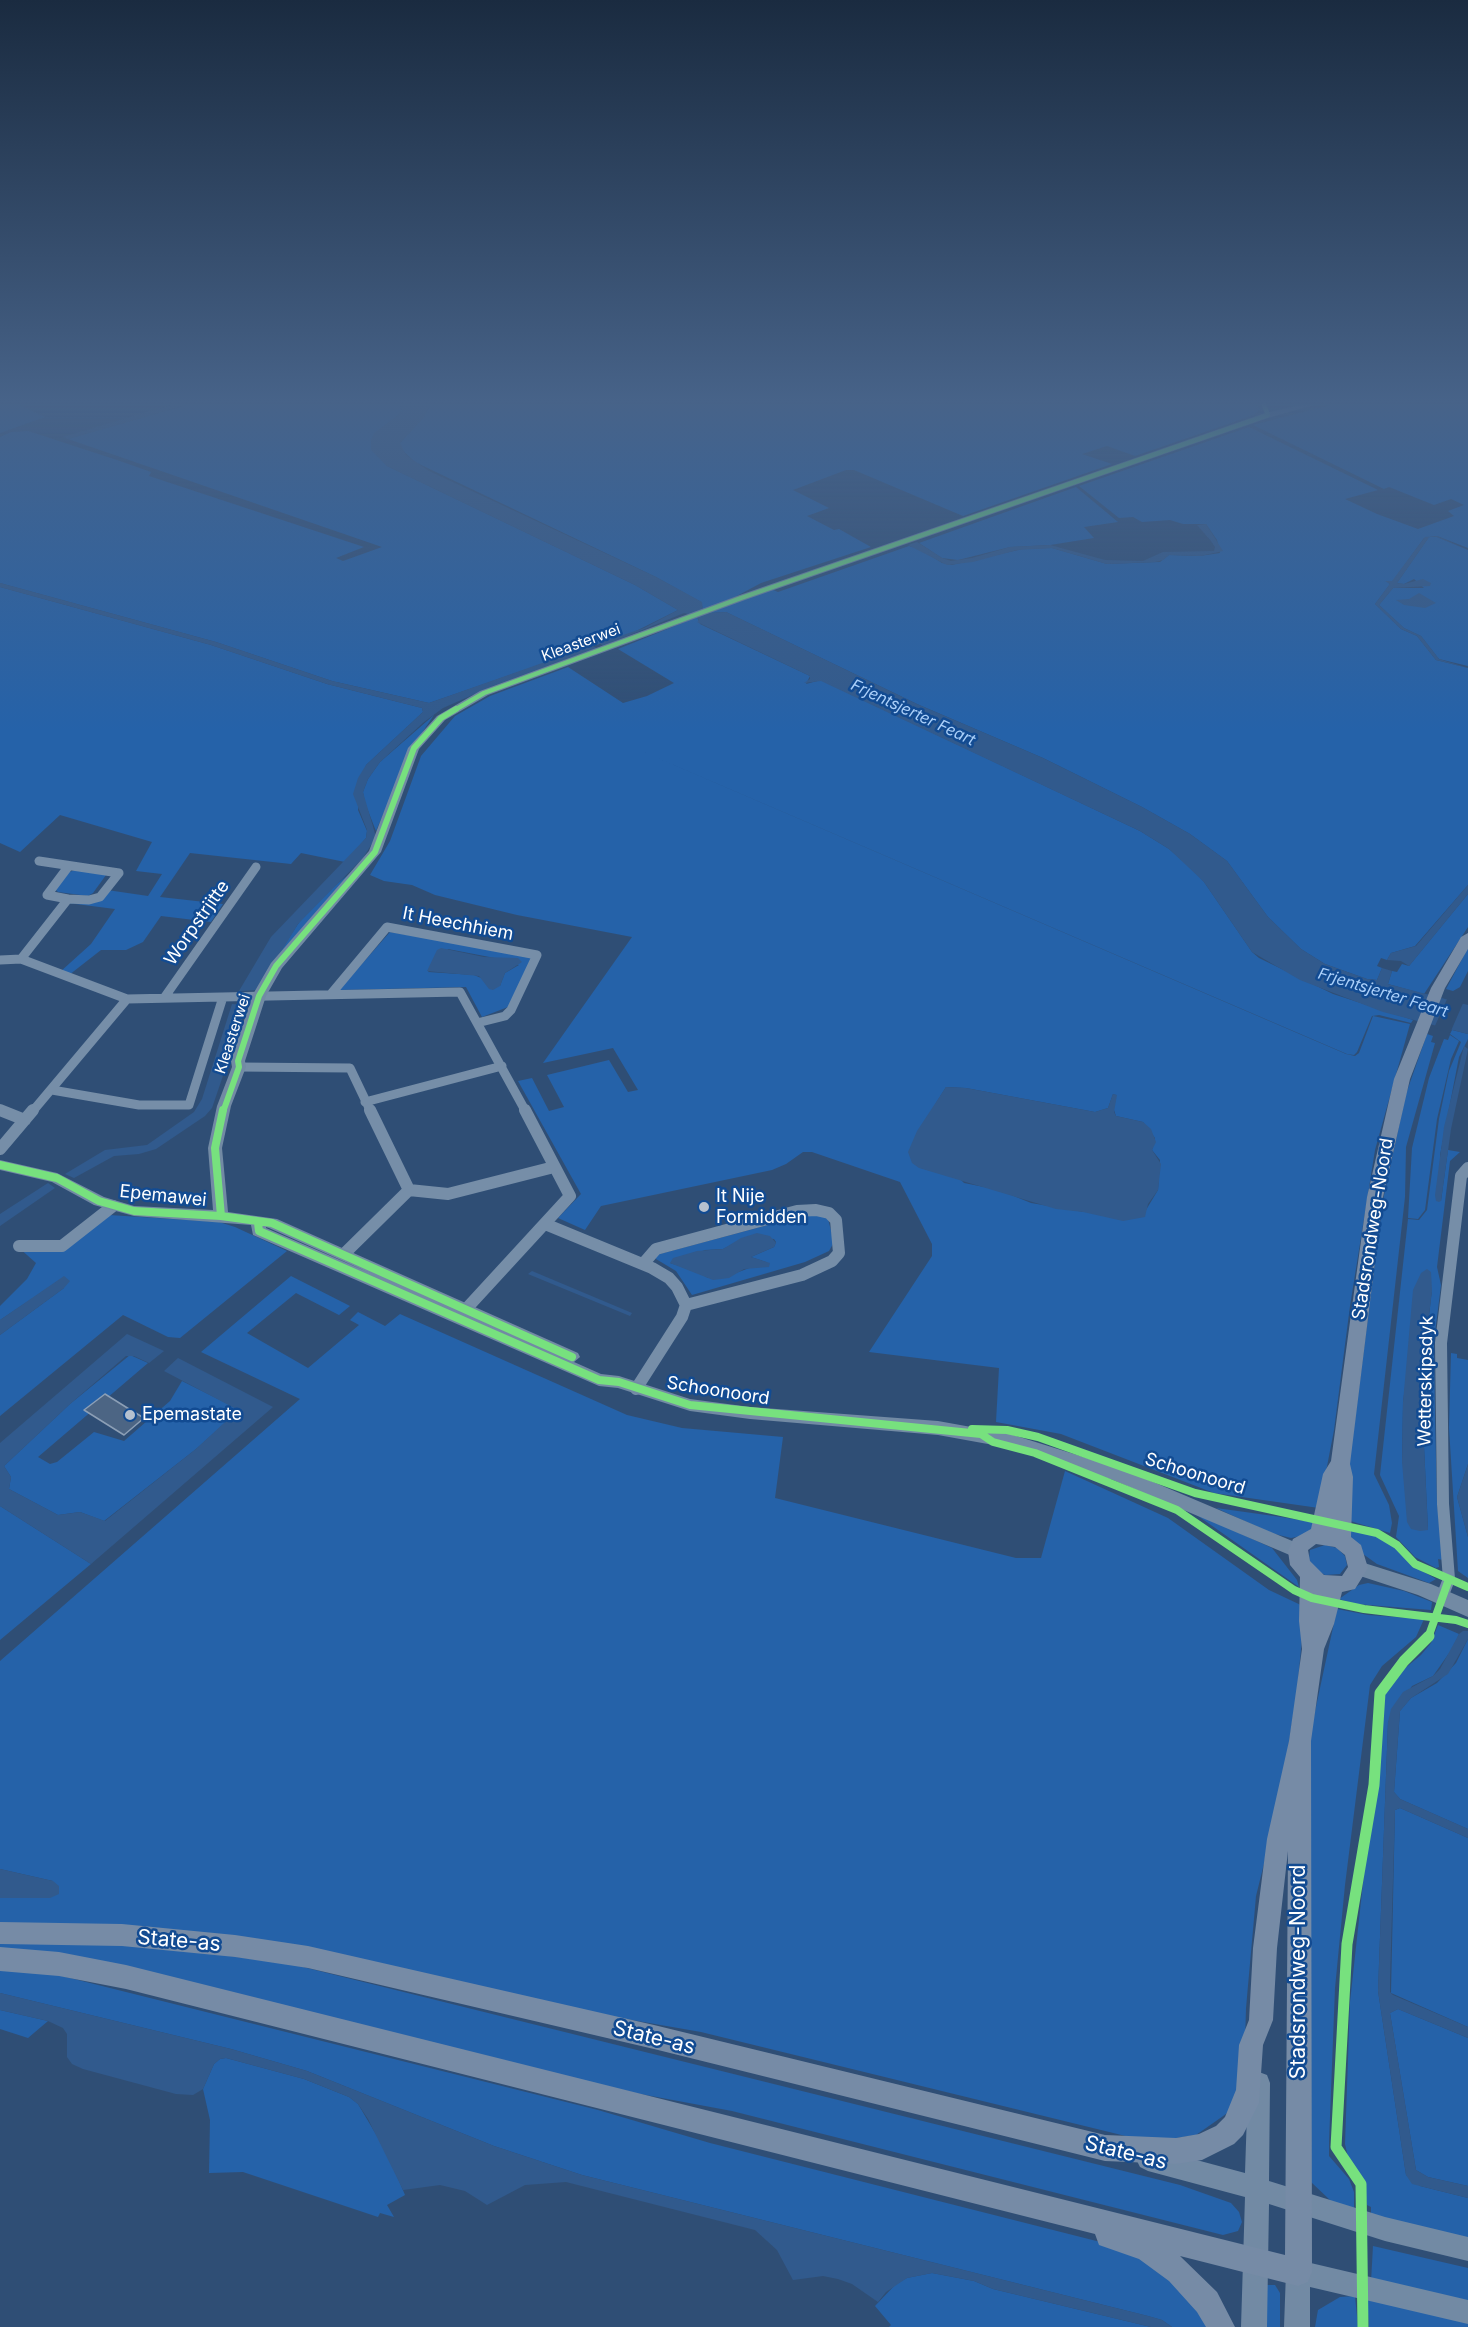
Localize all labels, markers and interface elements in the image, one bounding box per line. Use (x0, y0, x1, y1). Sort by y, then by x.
street label: Kleasterwei (539, 620, 623, 666)
water label: Frjentsjerter Feart (848, 676, 978, 750)
street label: Worpstrjitte (160, 876, 234, 970)
street label: It Heechhiem (401, 903, 515, 945)
water label: Frjentsjerter Feart (1316, 964, 1450, 1022)
street label: Kleasterwei (212, 992, 254, 1076)
street label: Stadsrondweg-Noord (1348, 1136, 1398, 1322)
street label: Epemawei (118, 1181, 208, 1211)
place label: It Nije Formidden (716, 1186, 807, 1228)
marker: It Nije Formidden (697, 1200, 711, 1214)
street label: Wetterskipsdyk (1414, 1315, 1438, 1447)
street label: Schoonoord (665, 1372, 771, 1410)
place label: Epemastate (142, 1404, 242, 1426)
marker: Epemastate (123, 1408, 137, 1422)
street label: Schoonoord (1142, 1449, 1248, 1499)
street label: Stadsrondweg-Noord (1286, 1865, 1312, 2079)
street label: State-as (136, 1925, 222, 1957)
street label: State-as (610, 2016, 698, 2060)
street label: State-as (1082, 2131, 1170, 2175)

